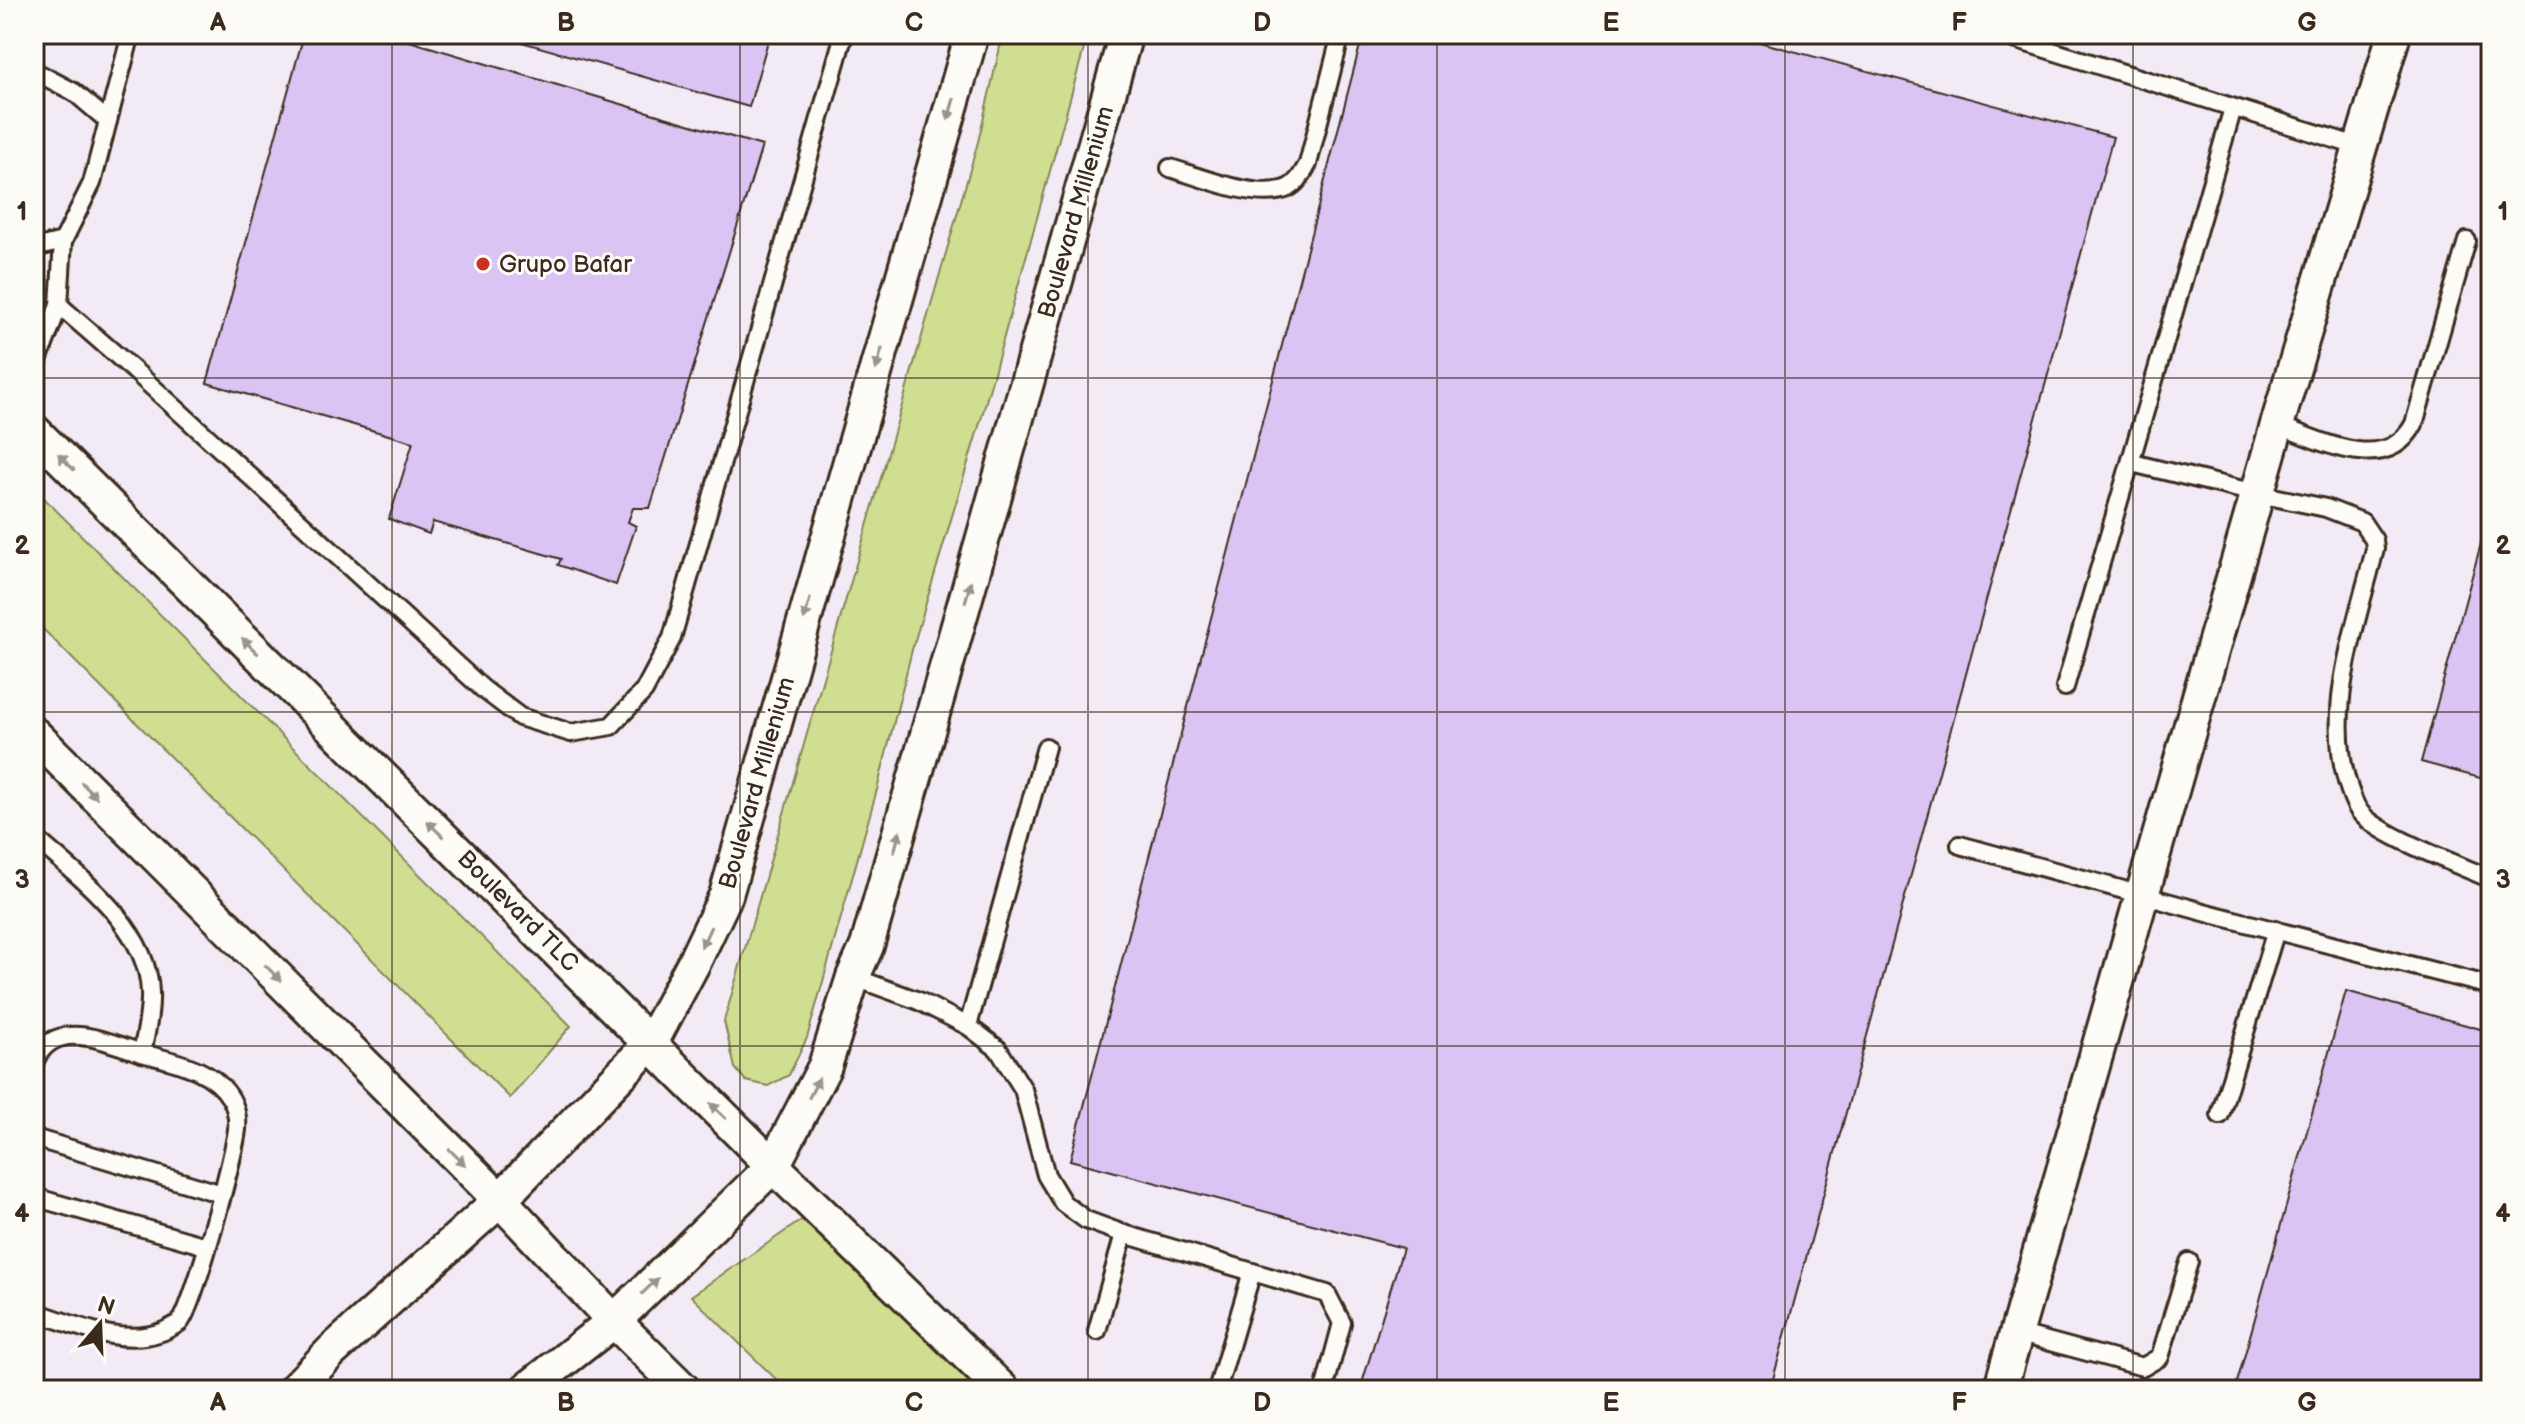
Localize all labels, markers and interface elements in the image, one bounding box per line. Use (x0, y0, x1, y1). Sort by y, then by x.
text: A (209, 8, 226, 39)
text: B (557, 8, 575, 39)
text: C (905, 8, 923, 39)
text: D (1253, 8, 1271, 39)
text: E (1603, 8, 1620, 39)
text: F (1951, 8, 1967, 39)
text: G (2297, 8, 2317, 39)
one-way arrow (944, 97, 957, 121)
street label: Boulevard Millenium (1032, 103, 1120, 321)
text: 1 (17, 197, 27, 228)
text: 1 (2498, 197, 2508, 228)
place label: Grupo Bafar (499, 250, 632, 279)
marker: Grupo Bafar (474, 255, 492, 273)
one-way arrow (872, 347, 885, 371)
one-way arrow (57, 454, 76, 472)
text: 2 (14, 531, 30, 562)
text: 2 (2495, 531, 2511, 562)
one-way arrow (962, 579, 975, 603)
one-way arrow (800, 597, 813, 621)
one-way arrow (241, 637, 260, 655)
street label: Boulevard Millenium (713, 674, 801, 892)
one-way arrow (79, 780, 98, 798)
one-way arrow (426, 820, 445, 839)
one-way arrow (891, 829, 904, 853)
street label: Boulevard TLC (451, 844, 585, 978)
text: 3 (14, 865, 30, 896)
text: 3 (2495, 865, 2511, 896)
one-way arrow (699, 925, 713, 949)
one-way arrow (263, 963, 282, 982)
one-way arrow (807, 1076, 820, 1099)
one-way arrow (709, 1102, 728, 1121)
one-way arrow (447, 1147, 466, 1166)
text: 4 (14, 1199, 30, 1230)
text: 4 (2495, 1199, 2511, 1230)
one-way arrow (640, 1277, 659, 1296)
north arrow (60, 1284, 140, 1364)
text: N (94, 1291, 118, 1322)
text: A (209, 1388, 226, 1419)
text: B (557, 1388, 575, 1419)
text: C (905, 1388, 923, 1419)
text: D (1253, 1388, 1271, 1419)
text: E (1603, 1388, 1620, 1419)
text: F (1951, 1388, 1967, 1419)
text: G (2297, 1388, 2317, 1419)

